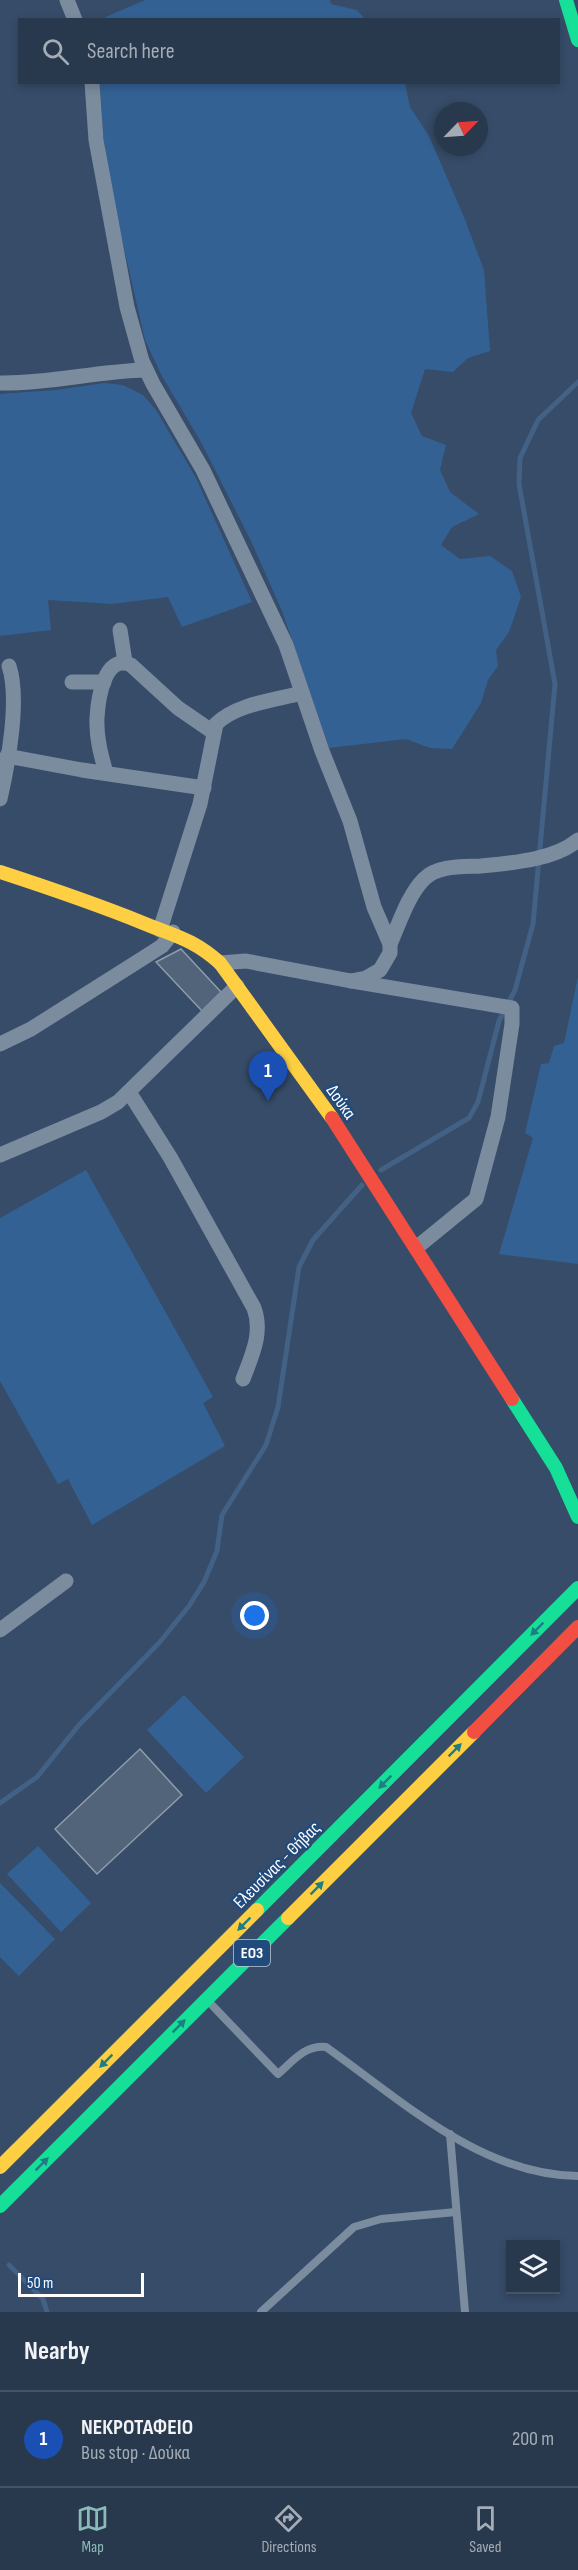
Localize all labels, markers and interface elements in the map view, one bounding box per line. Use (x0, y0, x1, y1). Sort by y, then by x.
search box (18, 18, 560, 84)
icon: search (39, 35, 72, 68)
text: Search here (87, 38, 174, 65)
north arrow (434, 102, 488, 156)
pin: 1 (248, 1052, 288, 1101)
street label: Δούκα (322, 1081, 361, 1124)
your location (240, 1601, 269, 1630)
one-way arrow (530, 1622, 544, 1636)
one-way arrow (447, 1744, 461, 1758)
one-way arrow (378, 1775, 392, 1789)
street label: Ελευσίνας - Θήβας (229, 1817, 325, 1913)
one-way arrow (310, 1881, 324, 1896)
one-way arrow (237, 1916, 251, 1930)
road number: ΕΟ3 (234, 1940, 270, 1966)
one-way arrow (172, 2020, 186, 2034)
one-way arrow (99, 2054, 113, 2068)
one-way arrow (34, 2158, 48, 2172)
map controls (506, 2240, 560, 2294)
button: layers (506, 2240, 560, 2294)
scale bar (18, 2270, 144, 2298)
text: 50 m (27, 2274, 53, 2293)
text: Nearby (24, 2336, 90, 2367)
text: ΝΕΚΡΟΤΑΦΕΙΟ (81, 2414, 193, 2441)
text: 1 (40, 2427, 47, 2451)
text: 200 m (512, 2427, 554, 2451)
text: Bus stop · Δούκα (81, 2441, 190, 2465)
tab: Map (76, 2502, 109, 2557)
tab: Directions (261, 2502, 317, 2557)
tab: Saved (469, 2502, 502, 2557)

